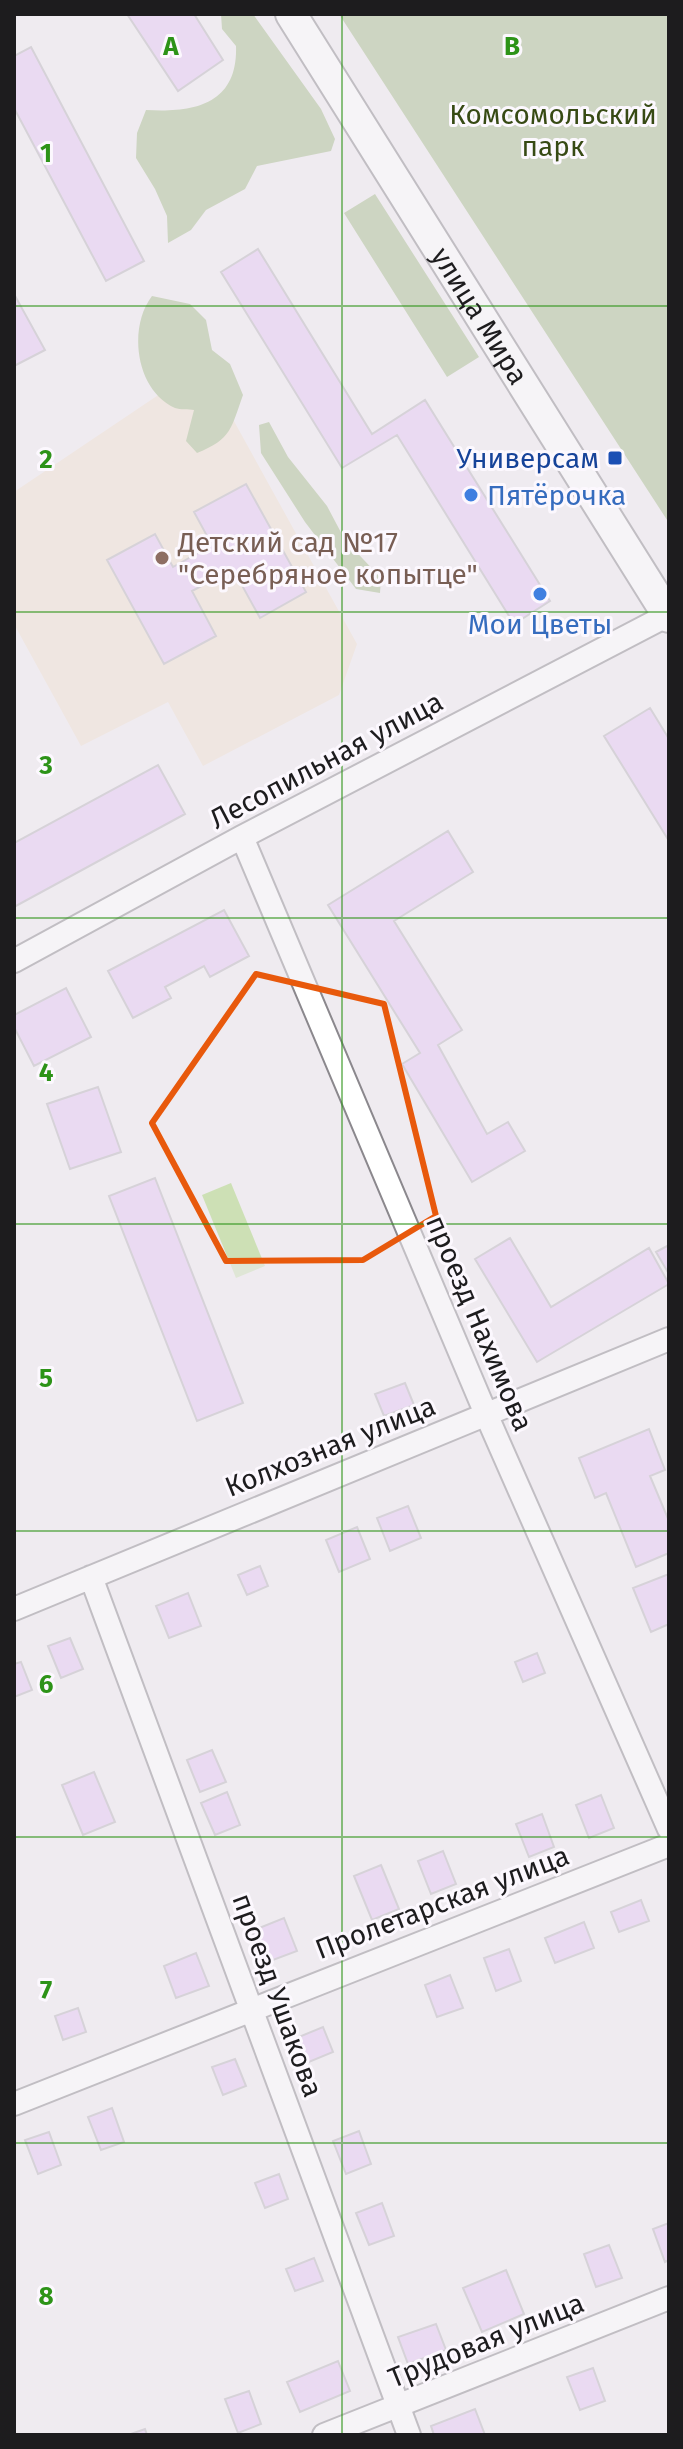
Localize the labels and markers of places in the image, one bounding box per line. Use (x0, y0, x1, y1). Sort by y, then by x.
place label: Универсам (457, 442, 599, 475)
marker: Универсам (606, 449, 624, 467)
place label: Пятёрочка (487, 479, 626, 512)
marker: Пятёрочка (462, 486, 480, 504)
place label: Детский сад №17 "Серебряное копытце" (177, 526, 478, 591)
marker: Детский сад №17 "Серебряное копытце" (153, 549, 171, 567)
marker: Мои Цветы (531, 585, 549, 603)
place label: Мои Цветы (468, 608, 612, 641)

